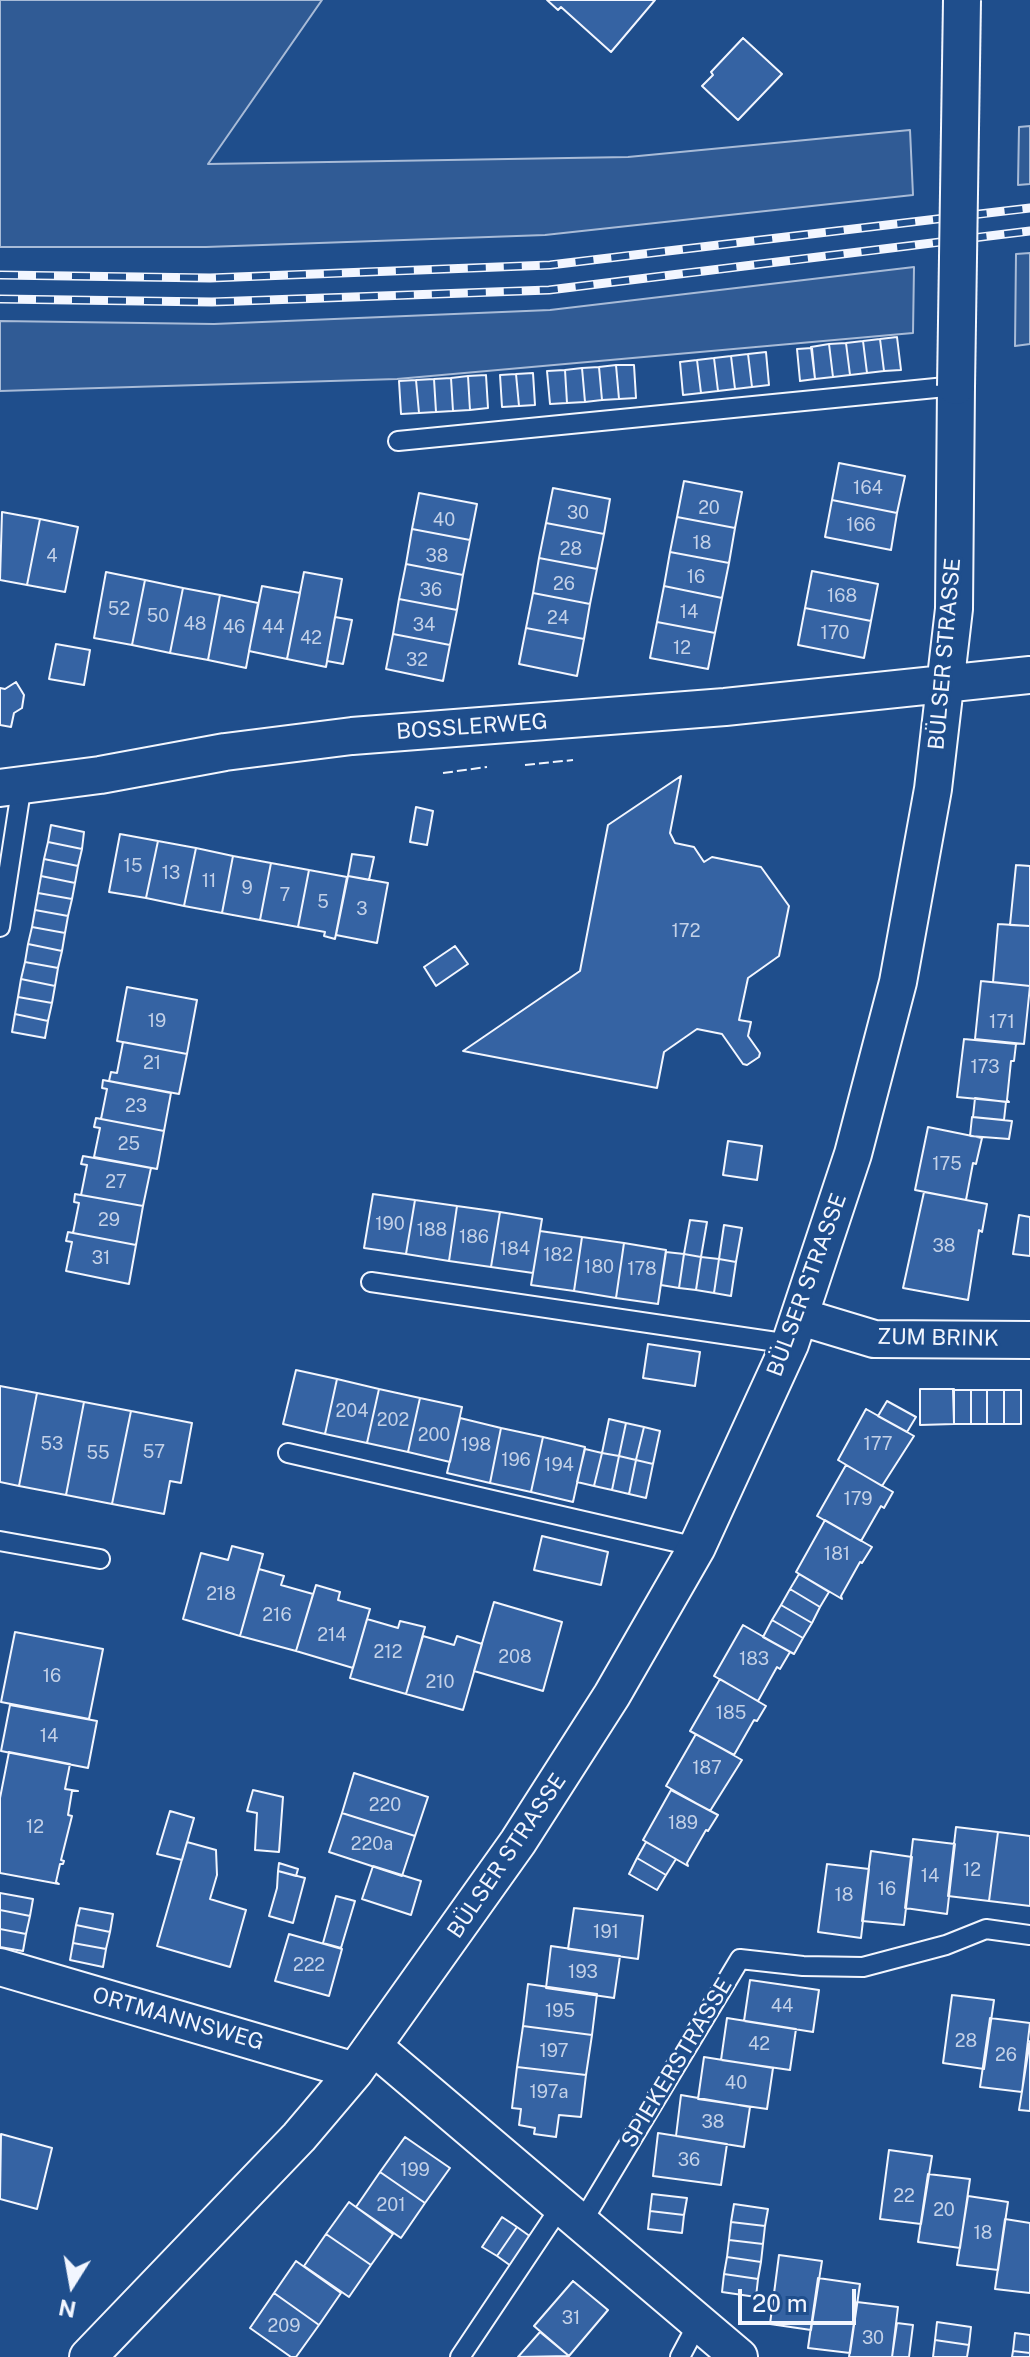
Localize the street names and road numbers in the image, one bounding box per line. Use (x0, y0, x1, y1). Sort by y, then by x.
street label: BÜLSER STRASSE (923, 557, 967, 751)
street label: BOSSLERWEG (395, 709, 549, 745)
street label: BÜLSER STRASSE (762, 1190, 852, 1380)
street label: ZUM BRINK (877, 1324, 999, 1352)
street label: BÜLSER STRASSE (442, 1769, 572, 1943)
street label: SPIEKERSTRASSE (616, 1974, 738, 2152)
street label: ORTMANNSWEG (89, 1982, 267, 2056)

